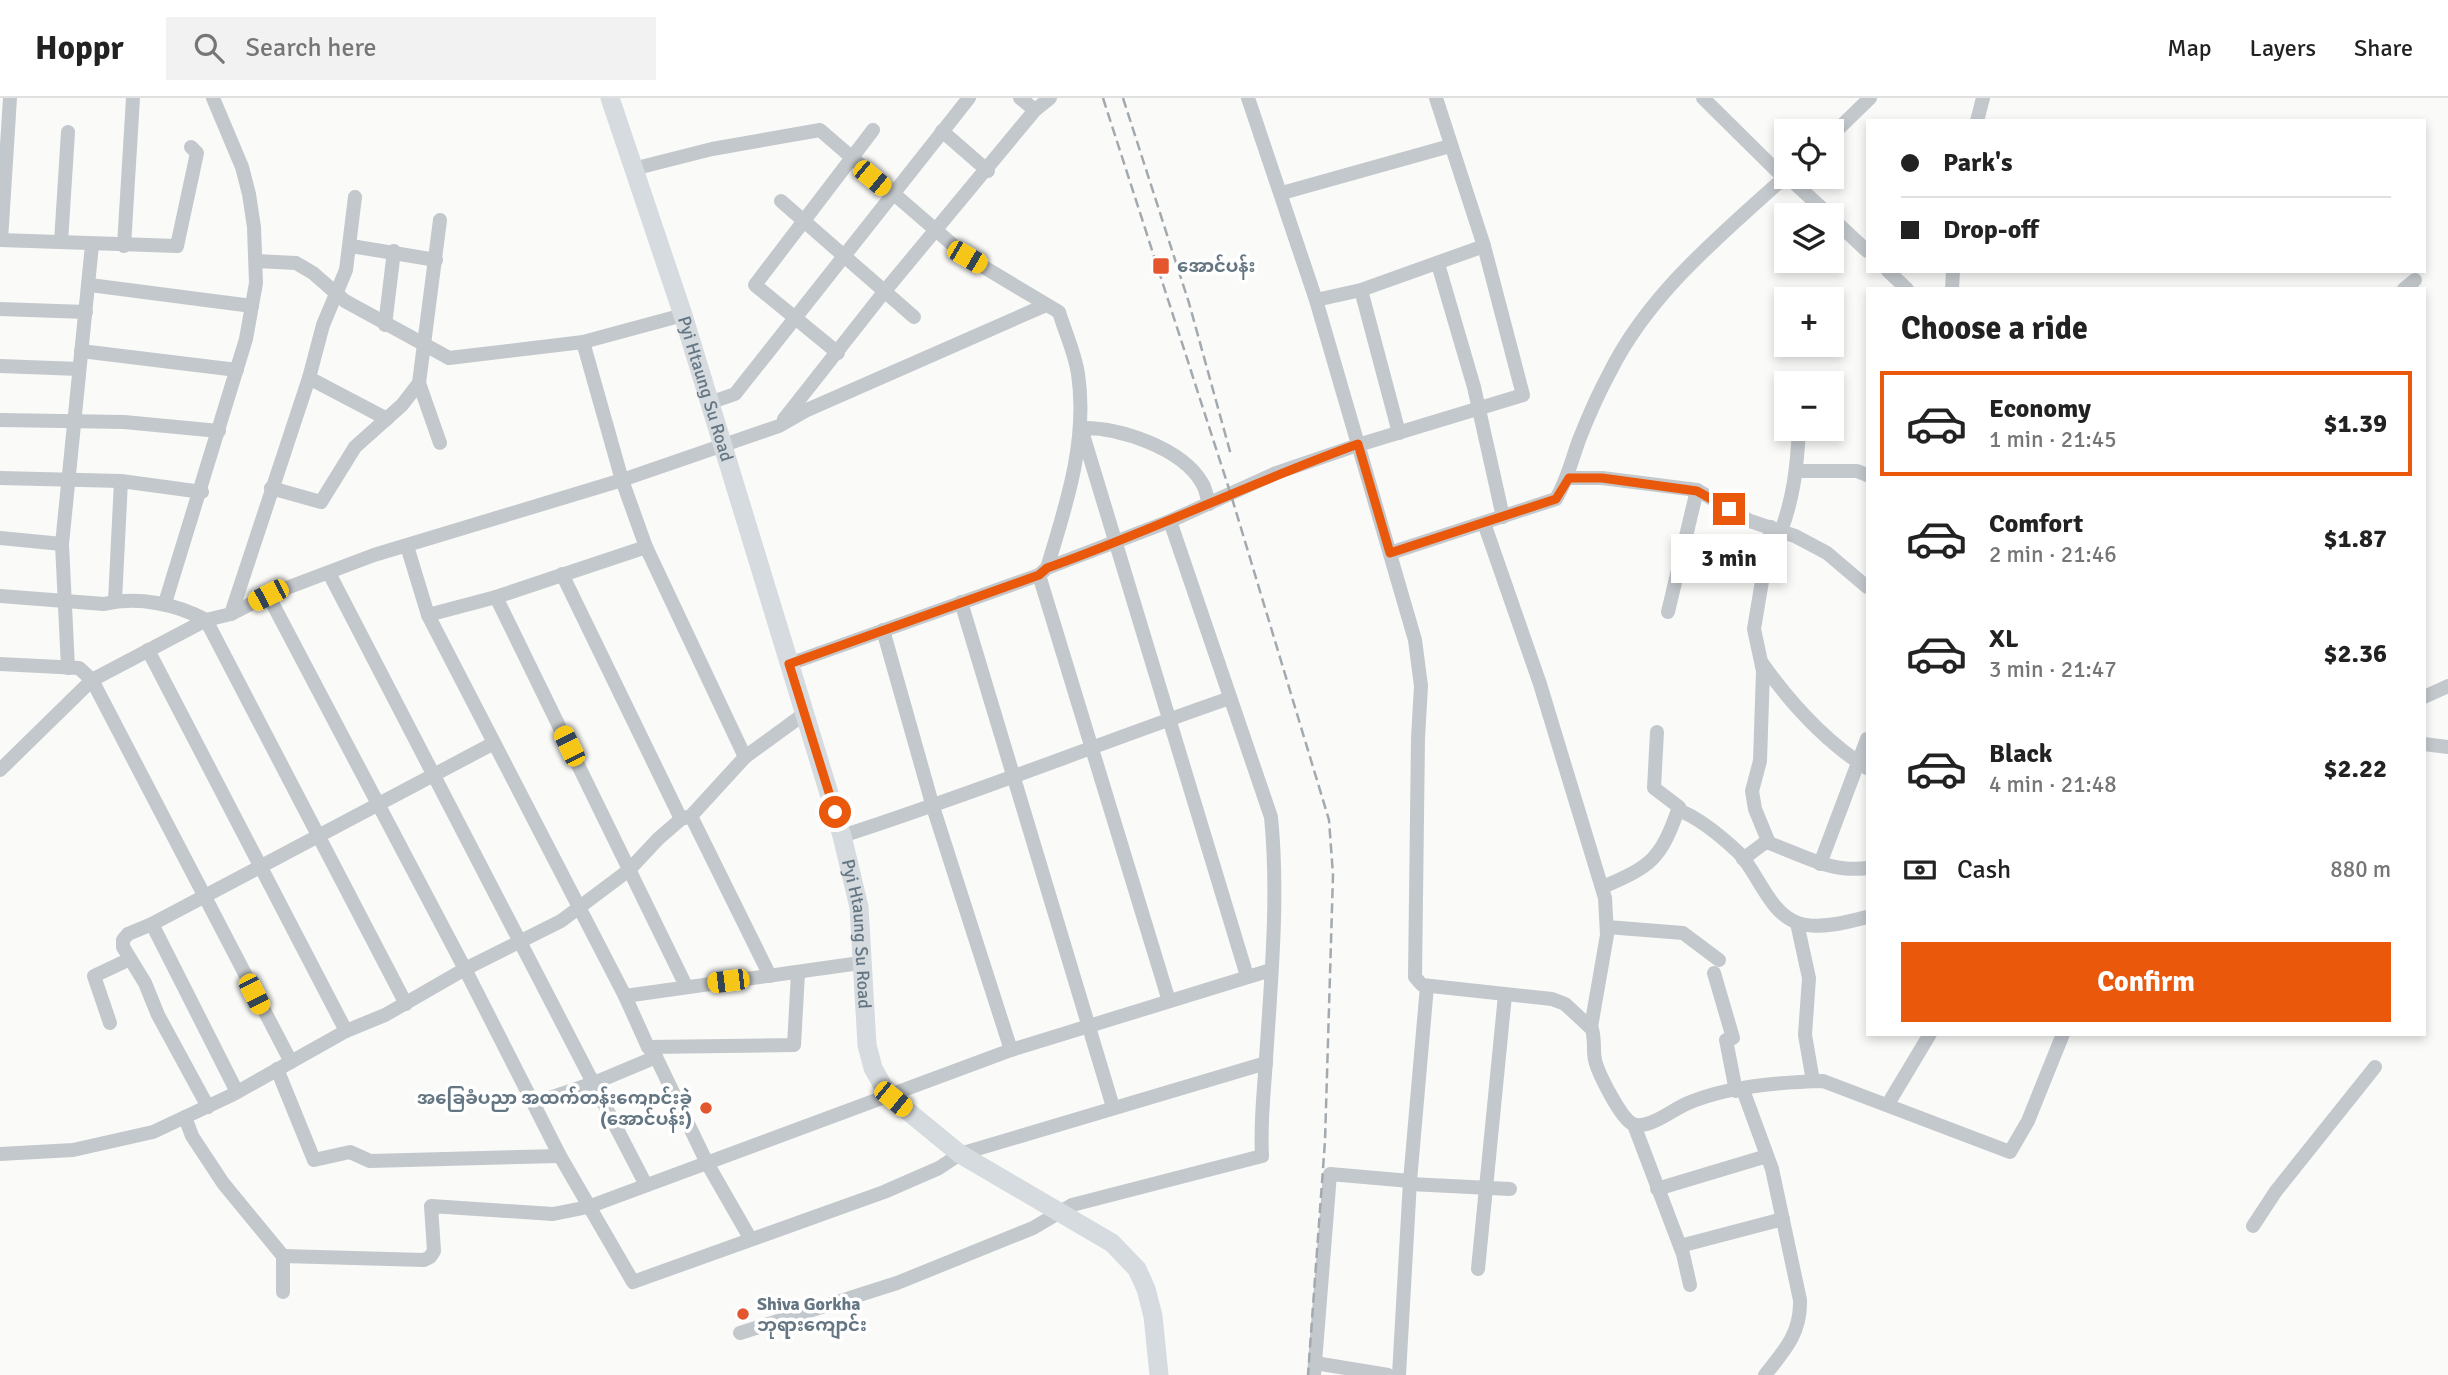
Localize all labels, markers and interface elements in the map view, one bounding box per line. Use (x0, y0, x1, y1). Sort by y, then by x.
search box (166, 17, 656, 80)
text: Hoppr (35, 28, 124, 69)
icon: search (190, 29, 228, 67)
text: Search here (246, 32, 377, 64)
text: Map (2167, 33, 2212, 63)
text: Layers (2250, 33, 2316, 63)
text: Share (2354, 33, 2413, 63)
map controls (1774, 119, 1844, 441)
button: locate (1774, 119, 1844, 189)
text: Park's (1943, 147, 2013, 179)
car (850, 156, 895, 200)
button: layers (1774, 203, 1844, 273)
text: Drop-off (1943, 214, 2039, 246)
car (944, 237, 991, 277)
place label: အောင်ပန်း (1177, 254, 1255, 280)
marker: အောင်ပန်း (1151, 256, 1171, 276)
button: + (1774, 287, 1844, 357)
text: Choose a ride (1901, 309, 2088, 348)
street label: Pyi Htaung Su Road (673, 313, 738, 464)
button: − (1774, 371, 1844, 441)
icon: car (1905, 392, 1968, 455)
text: Economy (1989, 393, 2091, 425)
text: $1.39 (2323, 408, 2387, 440)
text: 1 min · 21:45 (1989, 425, 2117, 454)
route end (1713, 493, 1745, 525)
icon: car (1905, 507, 1968, 570)
text: Comfort (1989, 508, 2083, 540)
text: $1.87 (2323, 523, 2387, 555)
callout: 3 min (1671, 534, 1787, 583)
text: 2 min · 21:46 (1989, 540, 2117, 569)
text: 3 min (1701, 544, 1757, 573)
car (245, 576, 292, 614)
icon: car (1905, 622, 1968, 685)
text: XL (1989, 623, 2019, 655)
text: $2.36 (2323, 638, 2387, 670)
text: 3 min · 21:47 (1989, 655, 2117, 684)
car (551, 723, 588, 769)
icon: car (1905, 737, 1968, 800)
text: Black (1989, 738, 2052, 770)
text: $2.22 (2323, 753, 2387, 785)
text: 4 min · 21:48 (1989, 770, 2117, 799)
route start (819, 796, 851, 828)
icon: cash (1901, 851, 1939, 889)
text: Cash (1957, 854, 2011, 886)
text: 880 m (2330, 855, 2391, 884)
street label: Pyi Htaung Su Road (837, 857, 876, 1009)
button: Confirm (1901, 942, 2391, 1022)
car (706, 968, 751, 994)
car (236, 971, 273, 1017)
car (871, 1078, 916, 1120)
place label: အခြေခံပညာ အထက်တန်းကျောင်းခွဲ (အောင်ပန်း) (417, 1086, 692, 1133)
marker: အခြေခံပညာ အထက်တန်းကျောင်းခွဲ (အောင်ပန်း) (698, 1100, 714, 1116)
place label: Shiva Gorkha ဘုရားကျောင်း (757, 1293, 867, 1340)
marker: Shiva Gorkha ဘုရားကျောင်း (735, 1306, 751, 1322)

